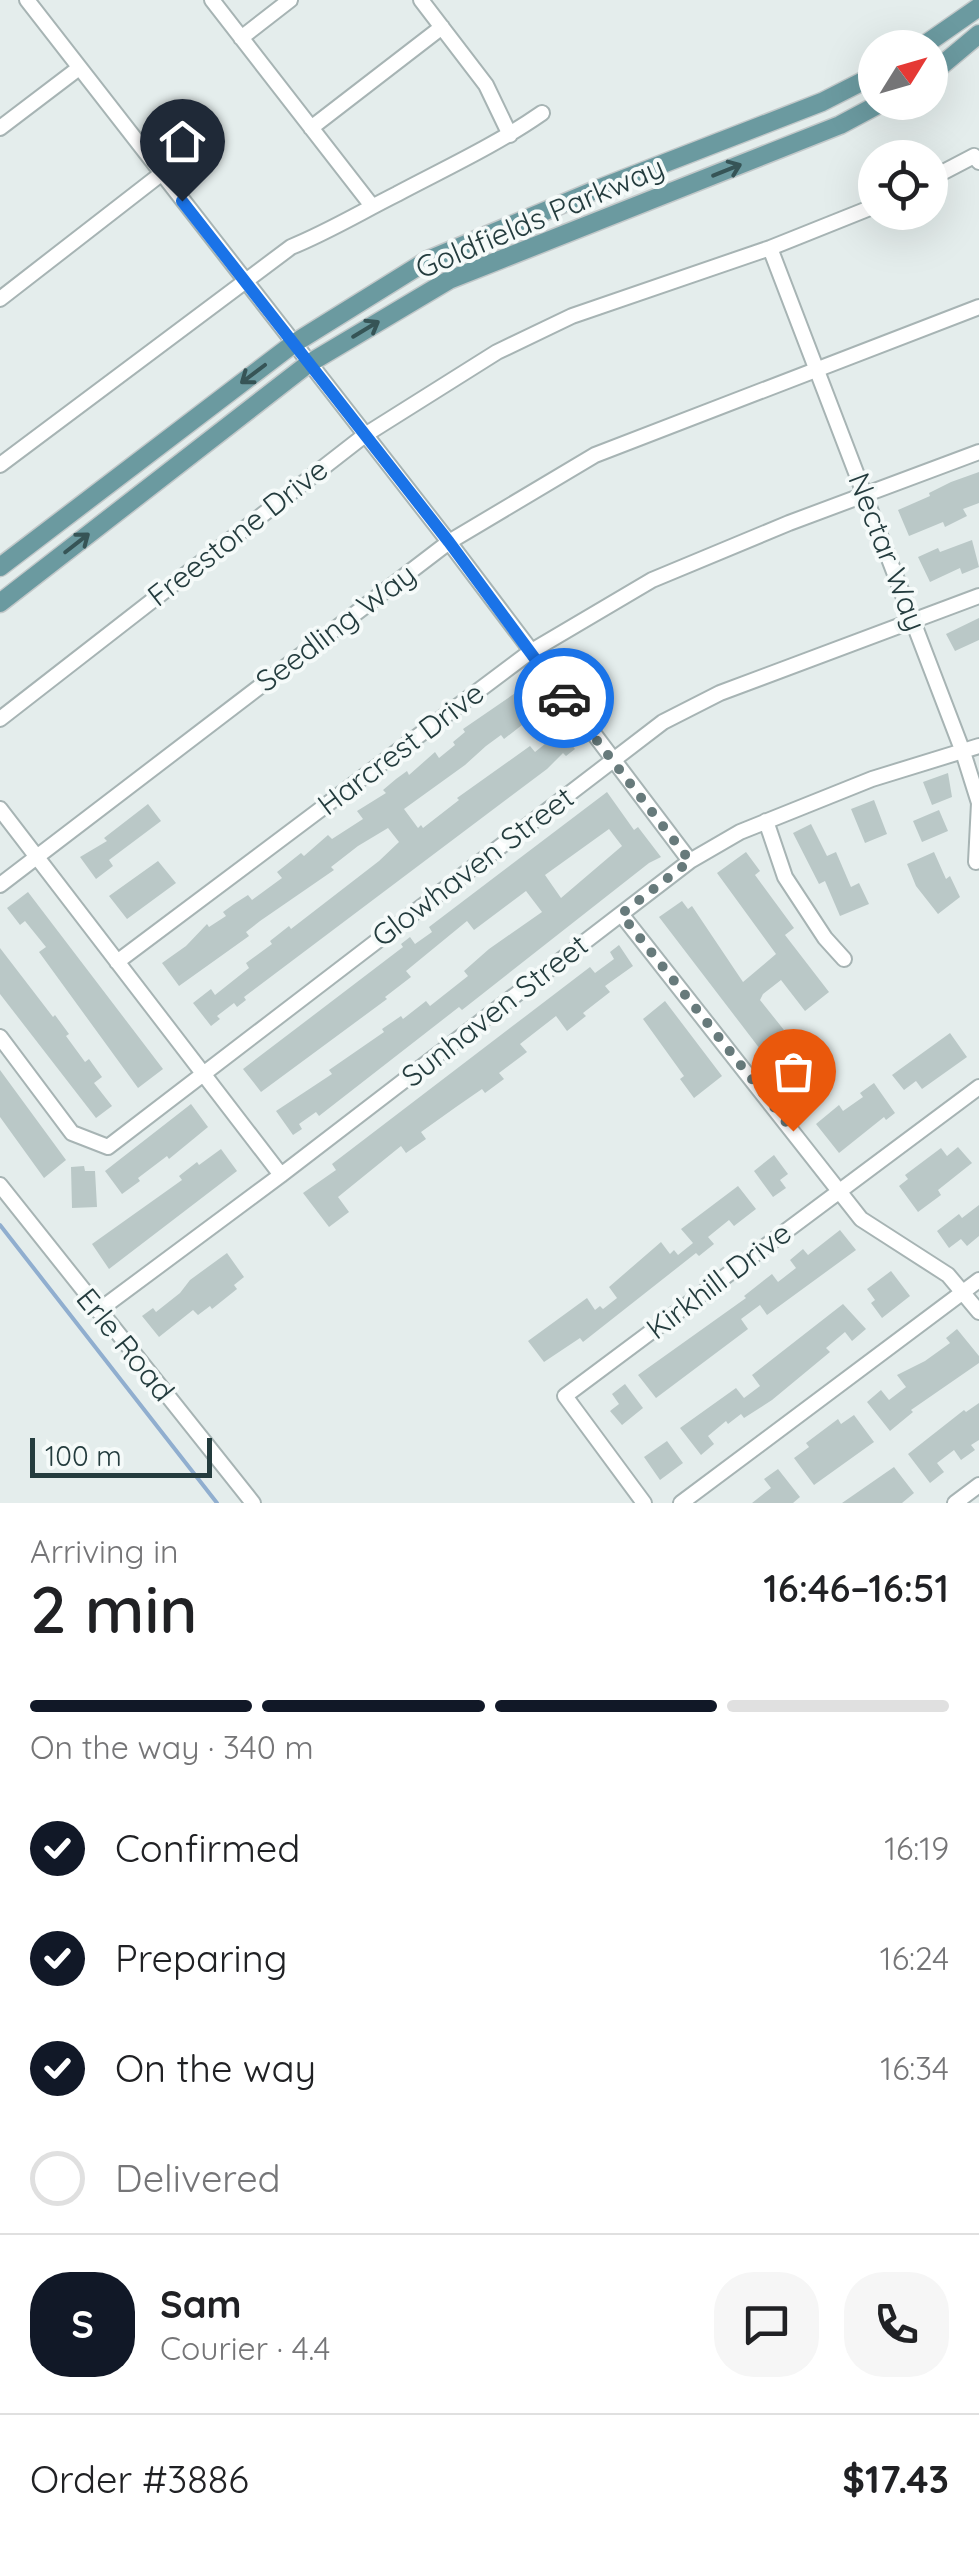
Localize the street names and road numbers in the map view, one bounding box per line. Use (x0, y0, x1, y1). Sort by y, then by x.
street label: Goldfields Parkway (410, 148, 670, 287)
street label: Freestone Drive (140, 450, 335, 614)
street label: Nectar Way (840, 467, 935, 636)
street label: Seedling Way (248, 555, 423, 700)
street label: Harcrest Drive (310, 673, 491, 823)
street label: Glowhaven Street (364, 778, 581, 955)
street label: Sunhaven Street (394, 926, 595, 1095)
street label: Kirkhill Drive (638, 1213, 798, 1347)
street label: Erle Road (69, 1280, 183, 1409)

